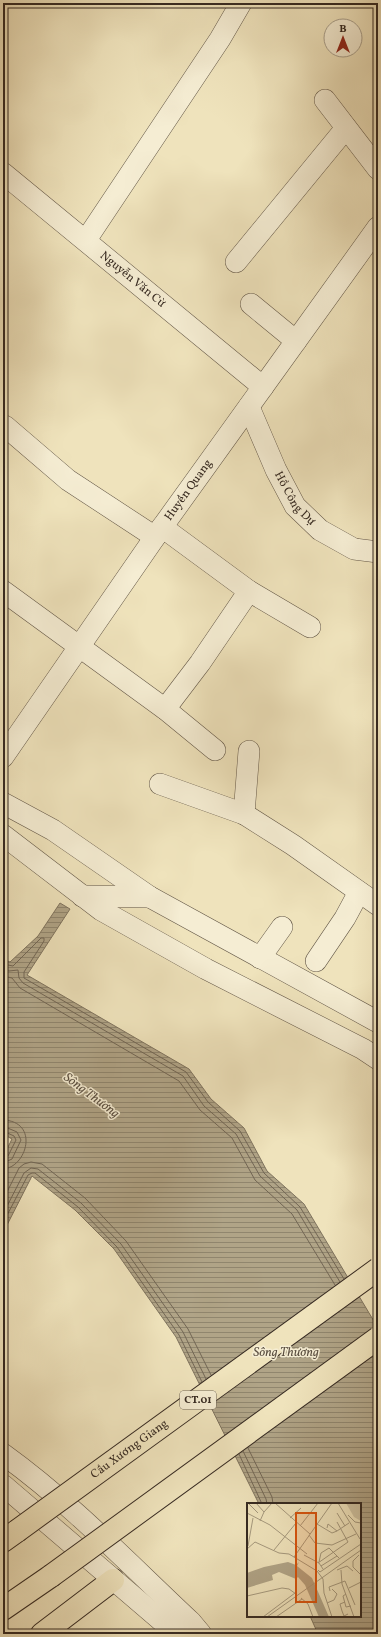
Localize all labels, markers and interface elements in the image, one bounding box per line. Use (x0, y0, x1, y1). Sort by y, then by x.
north arrow (323, 18, 363, 58)
text: B (339, 22, 347, 37)
street label: Nguyễn Văn Cừ (96, 248, 169, 312)
street label: Huyền Quang (161, 456, 216, 524)
street label: Hồ Công Dự (270, 469, 319, 529)
water label: Sông Thương (59, 1069, 123, 1123)
water label: Sông Thương (253, 1344, 319, 1362)
road number: CT.01 (180, 1391, 216, 1409)
street label: Cầu Xương Giang (88, 1416, 171, 1483)
inset map (247, 1503, 361, 1617)

